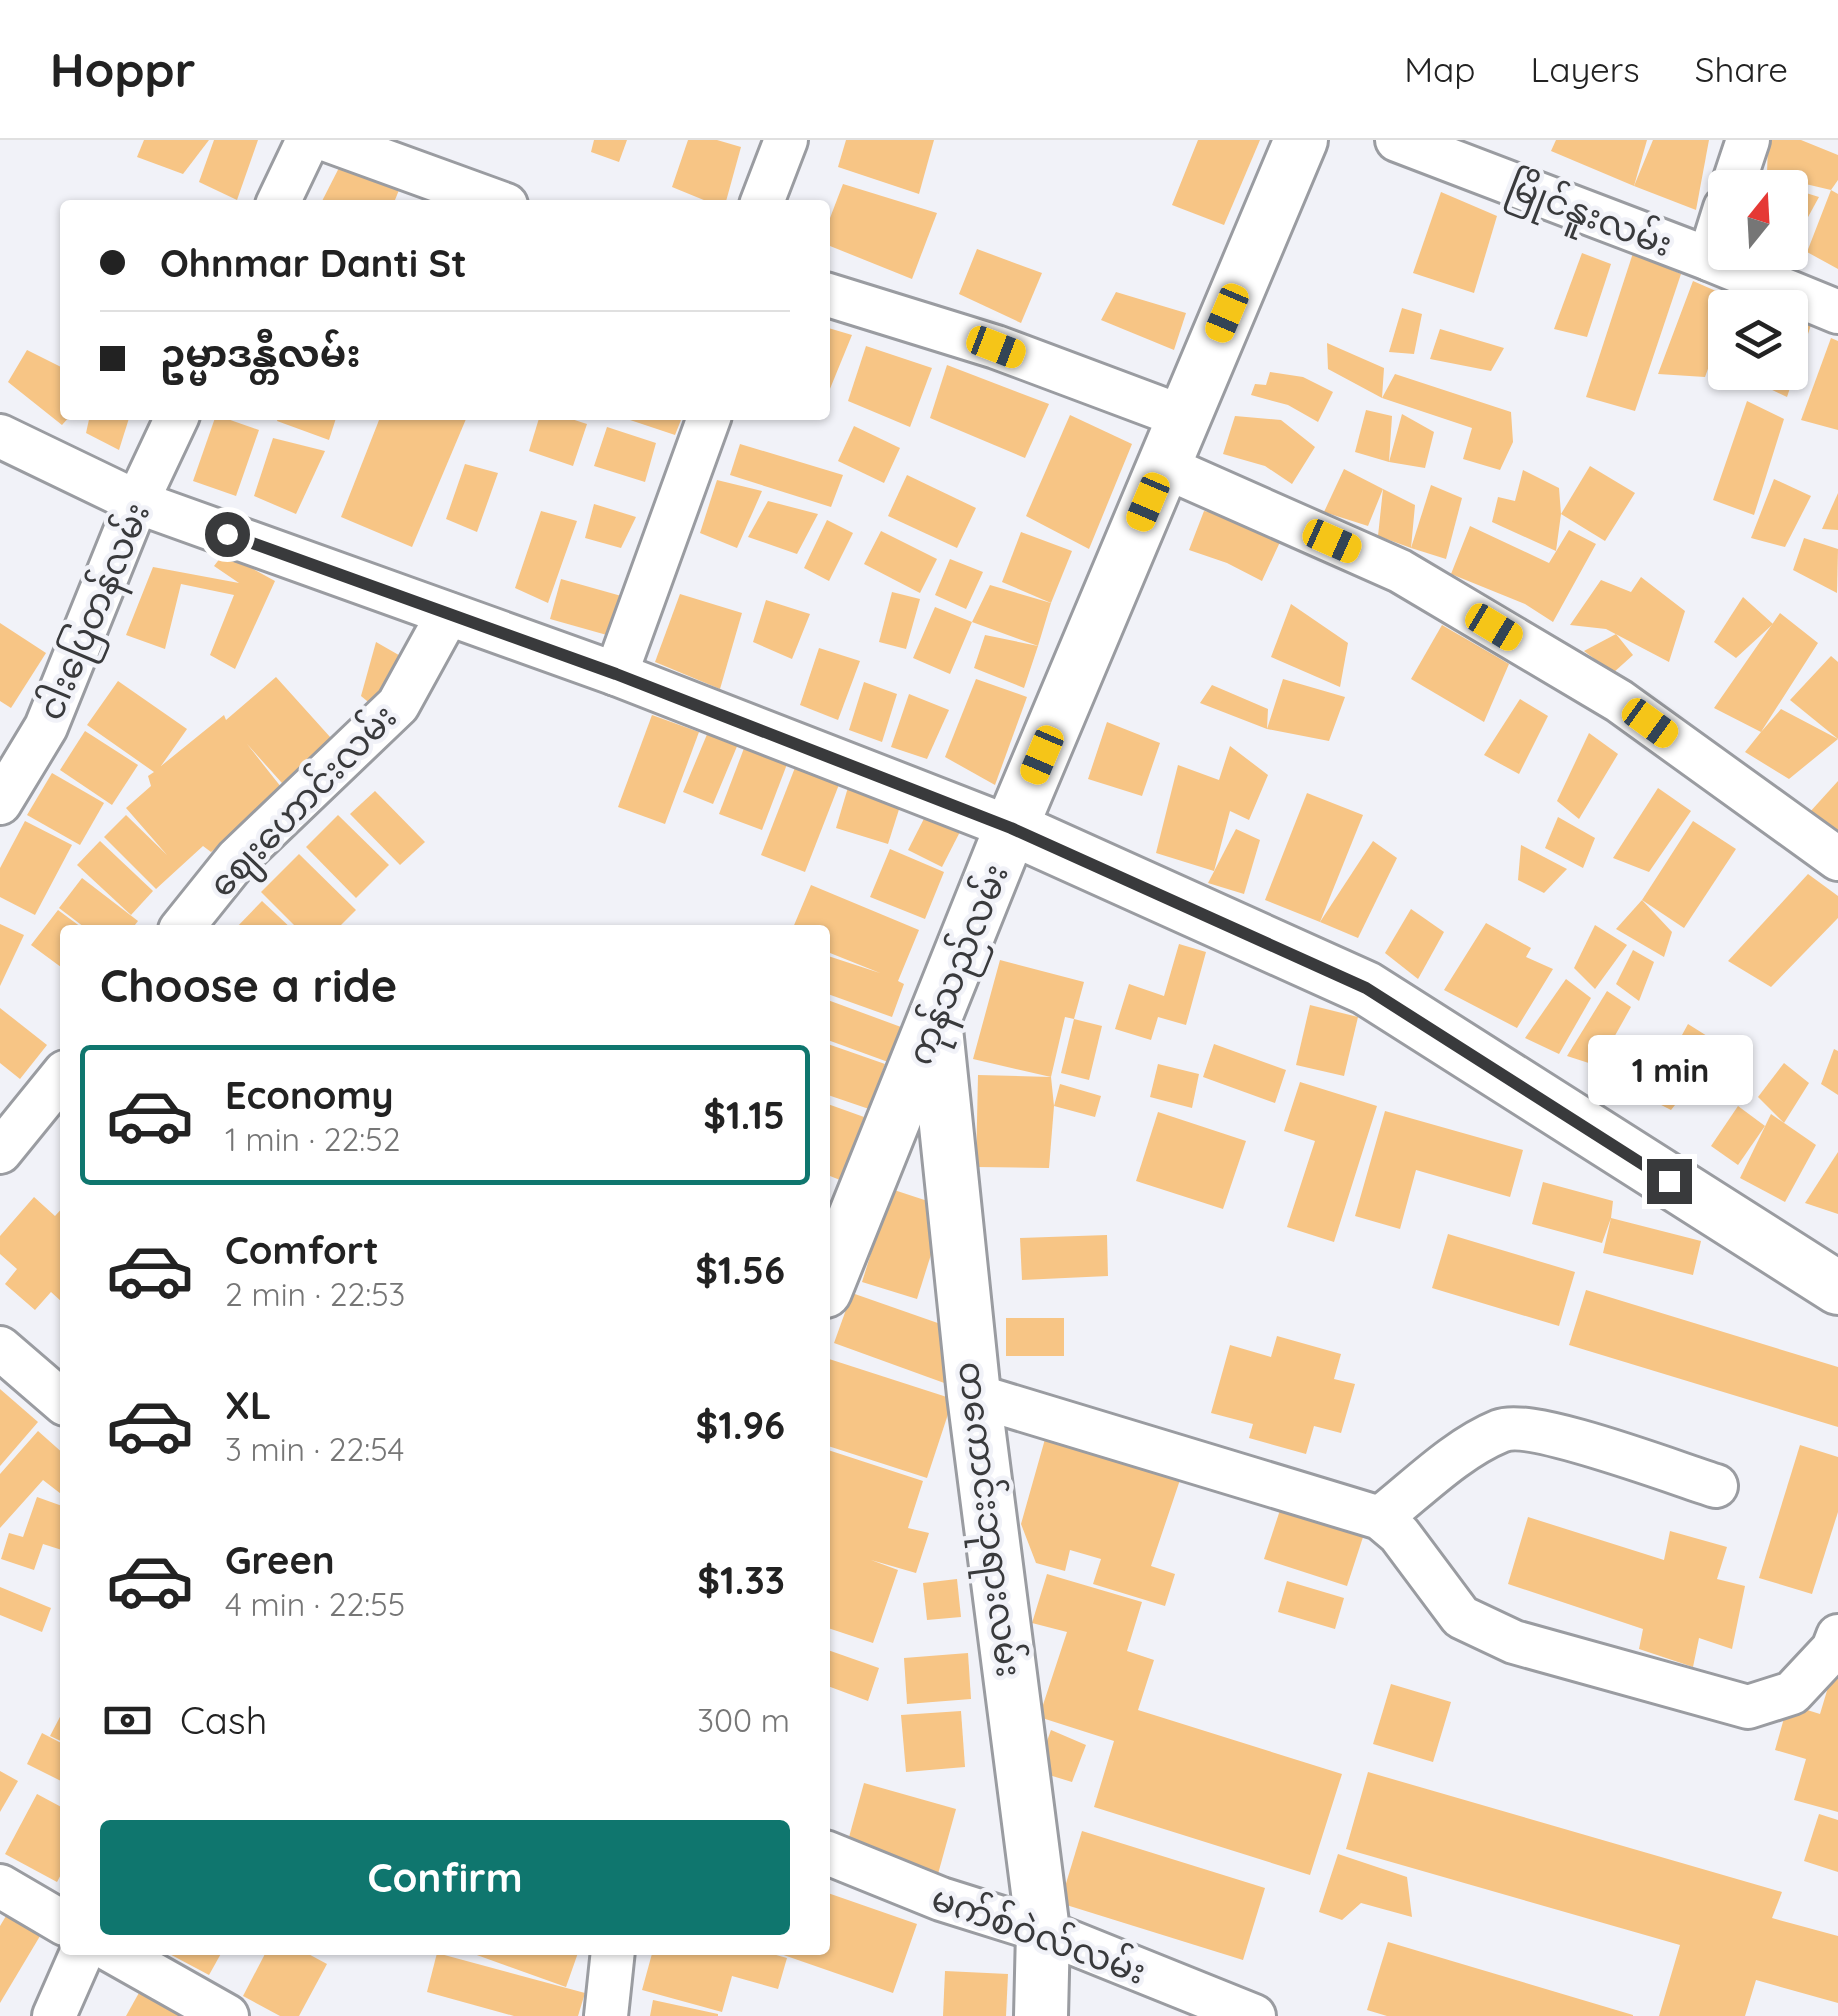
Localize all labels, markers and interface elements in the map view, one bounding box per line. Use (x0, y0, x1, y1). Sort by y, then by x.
text: Hoppr (50, 39, 196, 99)
text: Map (1404, 47, 1476, 91)
text: Layers (1531, 47, 1640, 91)
text: Share (1695, 47, 1788, 91)
street label: မြိုင်နူးလမ်း (1499, 162, 1679, 272)
north arrow (1708, 170, 1808, 270)
map controls (1708, 170, 1808, 390)
text: Ohnmar Danti St (160, 239, 467, 287)
car (1201, 280, 1253, 346)
button: layers (1708, 290, 1808, 390)
car (963, 322, 1029, 372)
text: ဥမ္မာဒန္တီလမ်း (160, 329, 361, 377)
car (1122, 469, 1174, 535)
street label: ငါးပြေတန်လမ်း (27, 495, 165, 729)
route start (205, 512, 250, 557)
car (1298, 515, 1366, 567)
car (1461, 599, 1527, 655)
car (1617, 693, 1683, 753)
street label: ဈေးဟောင်းလမ်း (198, 694, 410, 910)
car (1016, 722, 1068, 788)
street label: ကုန်သည်လမ်း (896, 857, 1024, 1073)
text: Choose a ride (100, 957, 397, 1013)
callout: 1 min (1586, 1036, 1752, 1106)
text: 1 min (1632, 1050, 1709, 1090)
icon: car (105, 1070, 195, 1160)
text: Economy (225, 1071, 394, 1119)
text: $1.15 (703, 1091, 785, 1139)
text: 1 min · 22:52 (225, 1119, 400, 1159)
route end (1647, 1159, 1692, 1204)
icon: car (105, 1225, 195, 1315)
text: Comfort (225, 1226, 379, 1274)
text: $1.56 (695, 1246, 785, 1294)
text: 2 min · 22:53 (225, 1274, 405, 1314)
street label: တကောင်းဘုရားလမ်း (943, 1358, 1033, 1680)
icon: car (105, 1380, 195, 1470)
text: XL (225, 1381, 271, 1429)
text: $1.96 (695, 1401, 785, 1449)
text: 3 min · 22:54 (225, 1429, 405, 1469)
icon: car (105, 1535, 195, 1625)
text: Green (225, 1536, 335, 1584)
text: $1.33 (697, 1556, 785, 1604)
text: 4 min · 22:55 (225, 1584, 405, 1624)
icon: cash (100, 1693, 155, 1748)
text: Cash (180, 1696, 267, 1744)
text: 300 m (697, 1700, 790, 1740)
button: Confirm (100, 1820, 790, 1935)
street label: မက်စ်ဝဲလ်လမ်း (926, 1874, 1152, 1993)

